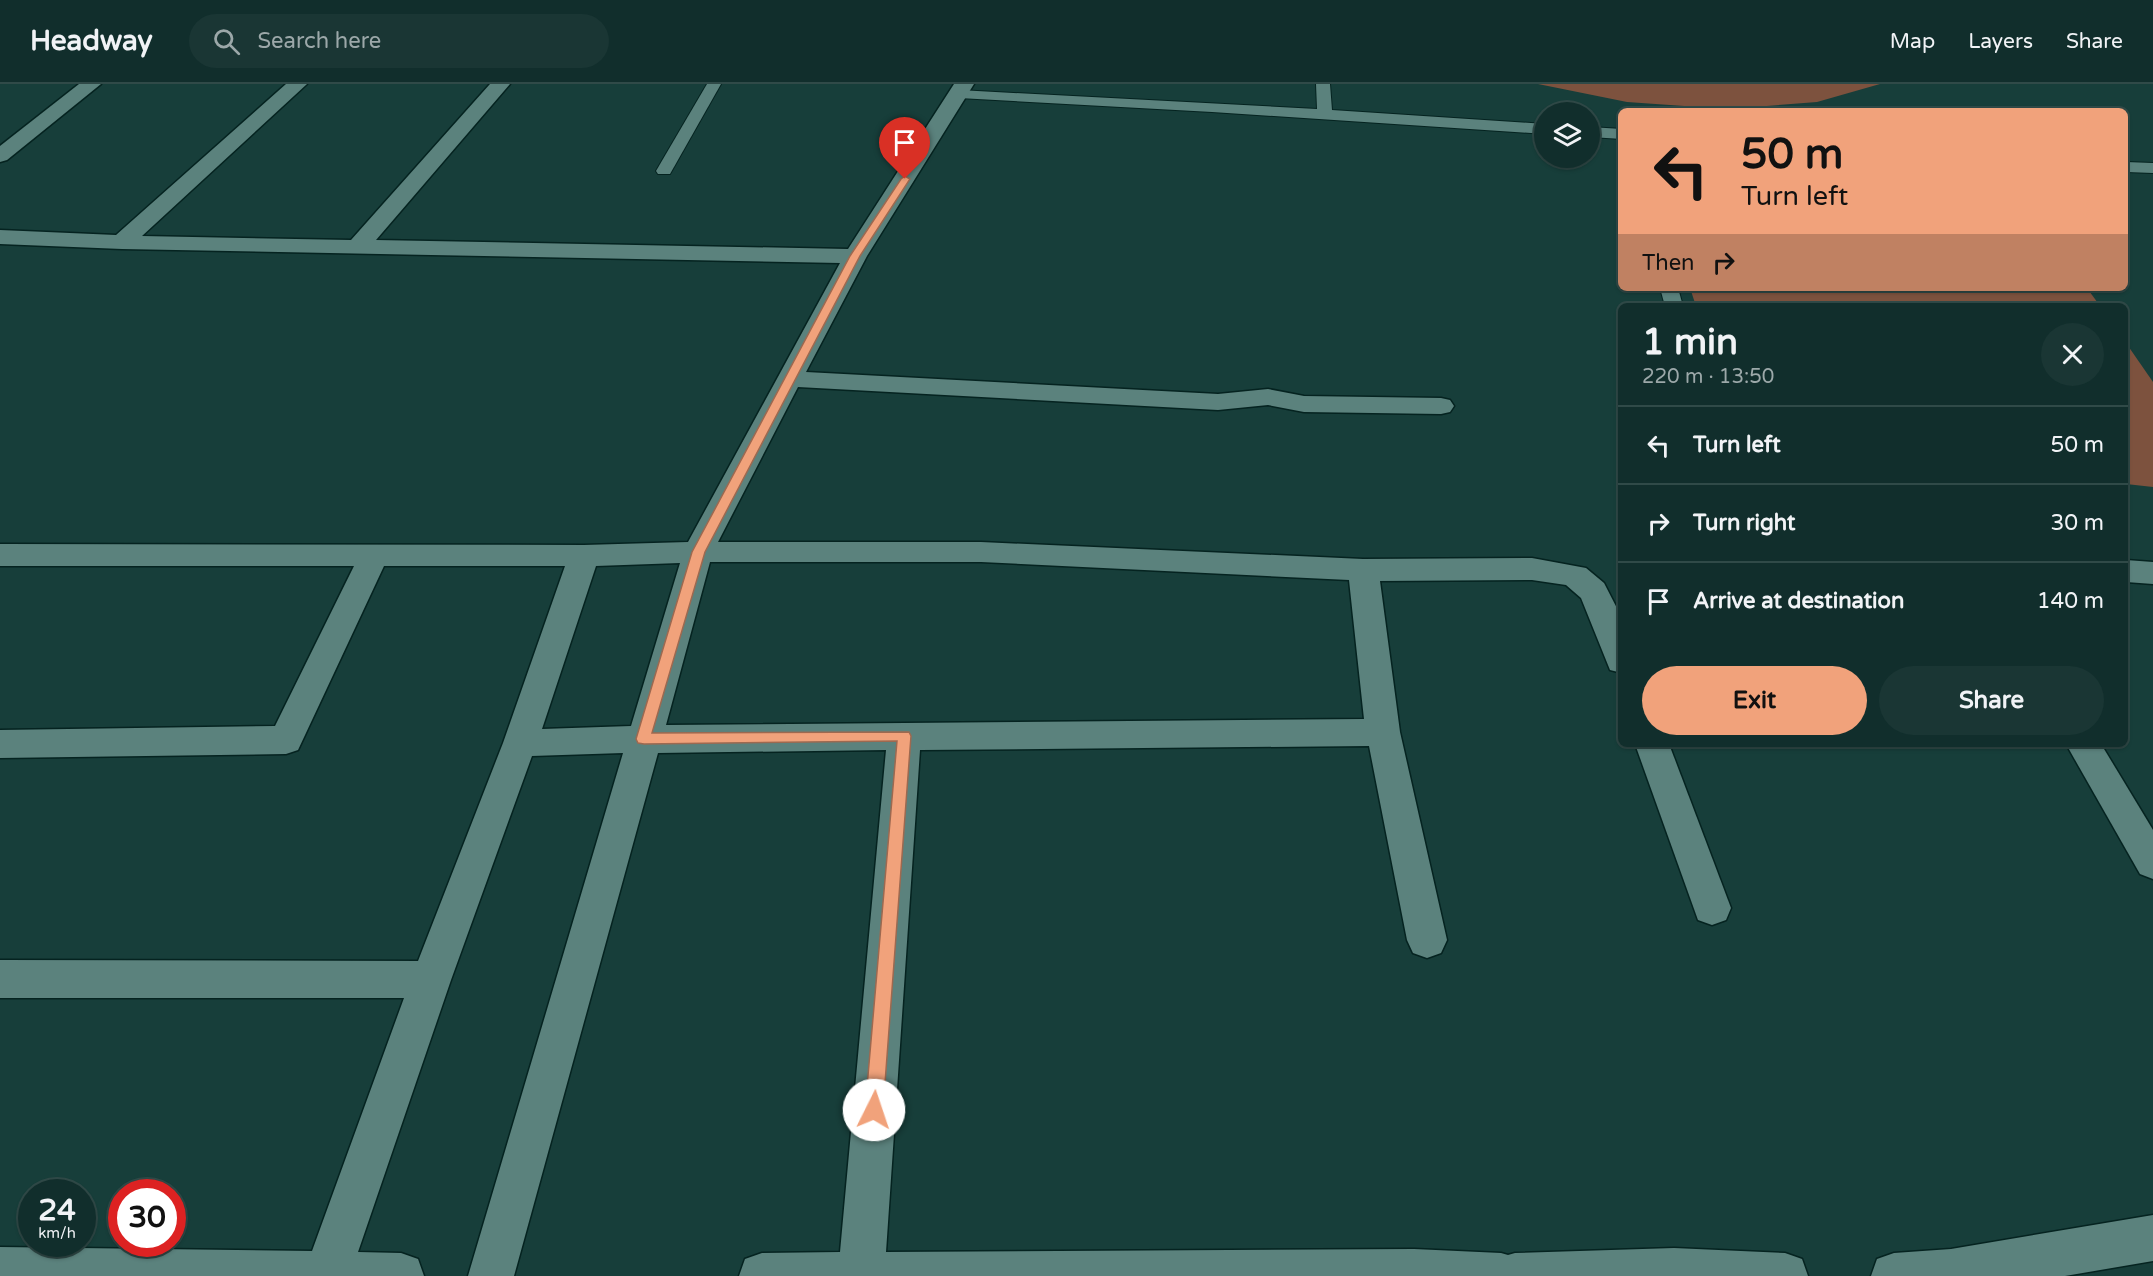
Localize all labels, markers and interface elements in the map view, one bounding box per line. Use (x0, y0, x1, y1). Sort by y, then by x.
search box (189, 14, 609, 68)
text: Headway (30, 24, 153, 58)
icon: search (210, 25, 243, 58)
text: Search here (258, 28, 381, 54)
text: Map (1890, 29, 1935, 54)
text: Layers (1968, 29, 2033, 54)
text: Share (2066, 29, 2123, 54)
map controls (1534, 102, 1600, 168)
button: layers (1534, 102, 1600, 168)
pin (879, 117, 930, 179)
icon: arrive (888, 126, 921, 159)
text: 50 m (1741, 129, 1843, 180)
icon: left (1642, 132, 1720, 210)
text: Turn left (1741, 180, 1848, 213)
icon: right (1707, 246, 1740, 279)
text: Then (1642, 250, 1695, 276)
text: 1 min (1642, 321, 1738, 364)
button: close (2041, 323, 2104, 386)
text: 220 m · 13:50 (1642, 365, 1774, 389)
icon: left (1642, 429, 1675, 462)
text: Turn left (1693, 432, 1781, 458)
text: 50 m (2050, 432, 2104, 458)
icon: right (1642, 507, 1675, 540)
text: Turn right (1693, 510, 1795, 536)
text: 30 m (2050, 510, 2104, 536)
icon: arrive (1642, 585, 1675, 618)
text: Arrive at destination (1693, 588, 1904, 614)
text: 140 m (2037, 588, 2104, 614)
button: Exit (1642, 666, 1867, 735)
button: Share (1879, 666, 2104, 735)
position arrow (842, 1078, 906, 1142)
speed limit sign: 30 (108, 1179, 186, 1257)
text: 24 (38, 1192, 76, 1229)
text: km/h (38, 1224, 76, 1242)

